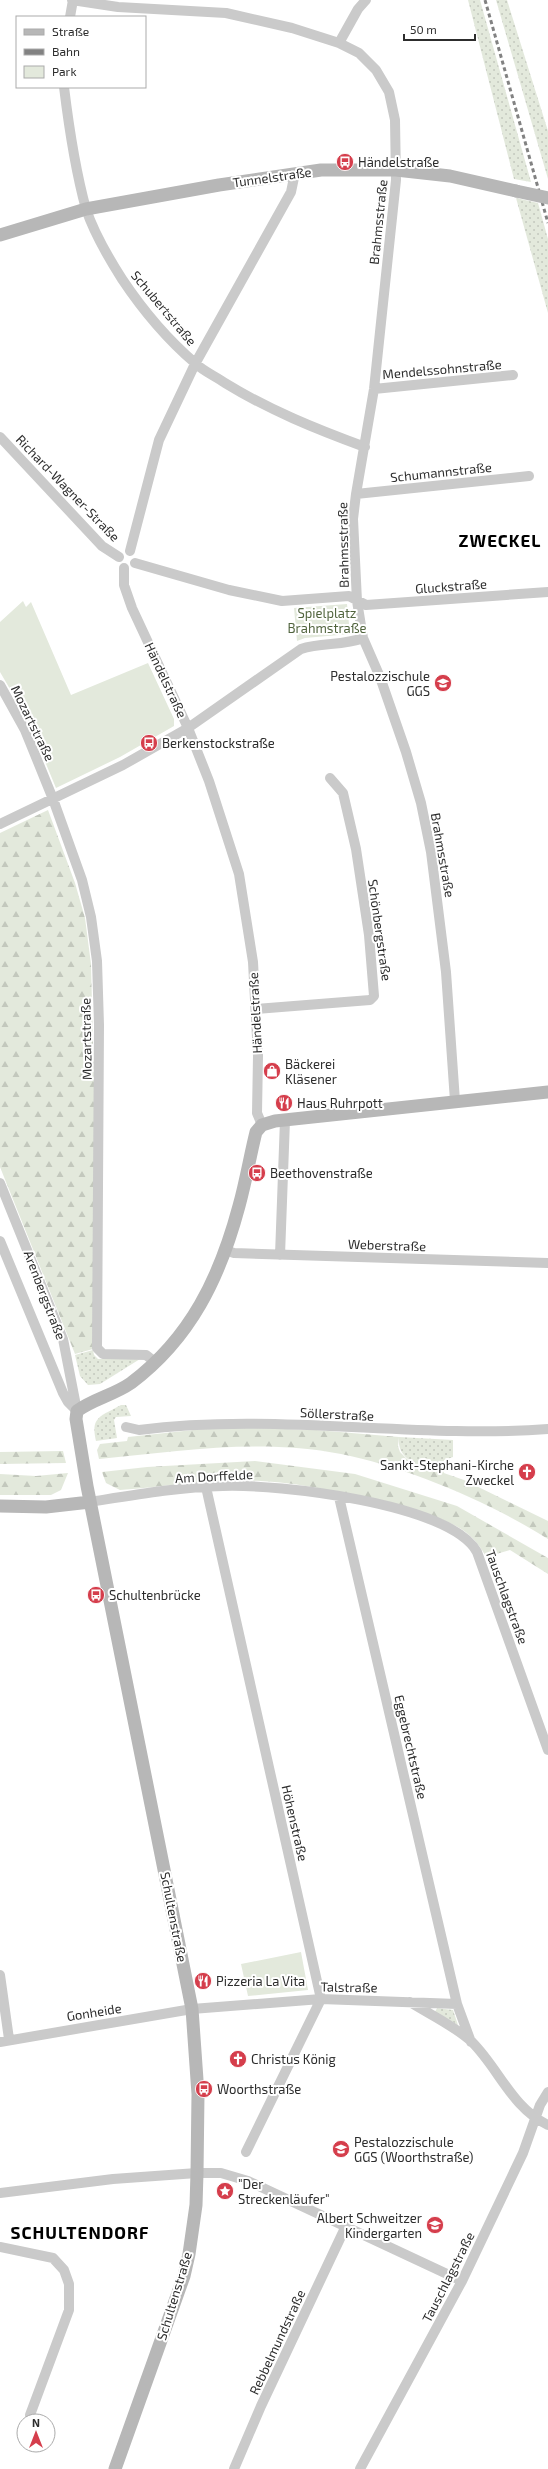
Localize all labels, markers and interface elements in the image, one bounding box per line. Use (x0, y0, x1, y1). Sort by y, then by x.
legend (16, 16, 146, 88)
scale bar (404, 16, 475, 42)
text: 50 m (410, 22, 437, 36)
text: Straße (52, 24, 89, 38)
text: Bahn (52, 44, 80, 58)
text: Park (52, 64, 77, 78)
bus stop icon: Händelstraße (335, 152, 355, 172)
place label: Händelstraße (358, 154, 439, 170)
street label: Tunnelstraße (232, 164, 312, 190)
street label: Brahmsstraße (366, 179, 390, 265)
street label: Schubertstraße (128, 267, 200, 349)
street label: Mendelssohnstraße (382, 356, 502, 382)
street label: Richard-Wagner-Straße (13, 431, 123, 545)
street label: Schumannstraße (389, 459, 493, 485)
street label: Brahmsstraße (334, 502, 352, 588)
district label: ZWECKEL (459, 530, 541, 550)
street label: Gluckstraße (414, 576, 488, 596)
park label: Spielplatz Brahmstraße (287, 605, 367, 636)
street label: Händelstraße (142, 640, 190, 720)
place label: Pestalozzischule GGS (330, 668, 430, 699)
school or university icon: Pestalozzischule GGS (433, 673, 453, 693)
street label: Mozartstraße (8, 682, 58, 764)
bus stop icon: Berkenstockstraße (139, 733, 159, 753)
place label: Berkenstockstraße (162, 735, 275, 751)
street label: Brahmsstraße (428, 811, 458, 899)
street label: Schönbergstraße (365, 878, 395, 982)
street label: Händelstraße (245, 972, 265, 1054)
street label: Mozartstraße (77, 998, 95, 1080)
place label: Bäckerei Kläsener (285, 1056, 337, 1087)
shop icon: Bäckerei Kläsener (262, 1061, 282, 1081)
restaurant icon: Haus Ruhrpott (274, 1093, 294, 1113)
place label: Haus Ruhrpott (297, 1095, 383, 1111)
bus stop icon: Beethovenstraße (247, 1163, 267, 1183)
place label: Beethovenstraße (270, 1165, 373, 1181)
street label: Weberstraße (348, 1236, 426, 1254)
street label: Arenbergstraße (21, 1248, 69, 1342)
street label: Söllerstraße (299, 1404, 375, 1424)
place label: Sankt-Stephani-Kirche Zweckel (380, 1457, 514, 1488)
church icon: Sankt-Stephani-Kirche Zweckel (517, 1462, 537, 1482)
street label: Am Dorffelde (175, 1466, 253, 1486)
street label: Tauschlagstraße (482, 1548, 532, 1646)
bus stop icon: Schultenbrücke (86, 1585, 106, 1605)
place label: Schultenbrücke (109, 1587, 201, 1603)
street label: Eggebrechtstraße (391, 1693, 431, 1801)
street label: Höhenstraße (278, 1783, 312, 1863)
street label: Schultenstraße (157, 1871, 191, 1963)
restaurant icon: Pizzeria La Vita (193, 1971, 213, 1991)
place label: Pizzeria La Vita (216, 1973, 305, 1989)
street label: Talstraße (320, 1979, 378, 1995)
street label: Gonheide (65, 2000, 123, 2024)
church icon: Christus König (228, 2049, 248, 2069)
place label: Christus König (251, 2051, 336, 2067)
bus stop icon: Woorthstraße (194, 2079, 214, 2099)
place label: Woorthstraße (217, 2081, 301, 2097)
place label: Pestalozzischule GGS (Woorthstraße) (354, 2134, 473, 2165)
school or university icon: Pestalozzischule GGS (Woorthstraße) (331, 2139, 351, 2159)
place label: "Der Streckenläufer" (238, 2176, 330, 2207)
place icon: "Der Streckenläufer" (215, 2181, 235, 2201)
place label: Albert Schweitzer Kindergarten (317, 2210, 422, 2241)
school or university icon: Albert Schweitzer Kindergarten (425, 2215, 445, 2235)
district label: SCHULTENDORF (11, 2222, 149, 2242)
street label: Tauschlagstraße (418, 2229, 478, 2325)
street label: Schultenstraße (153, 2250, 195, 2342)
street label: Rebbelmundstraße (246, 2287, 308, 2397)
north arrow (16, 2413, 56, 2453)
text: N (32, 2416, 40, 2429)

